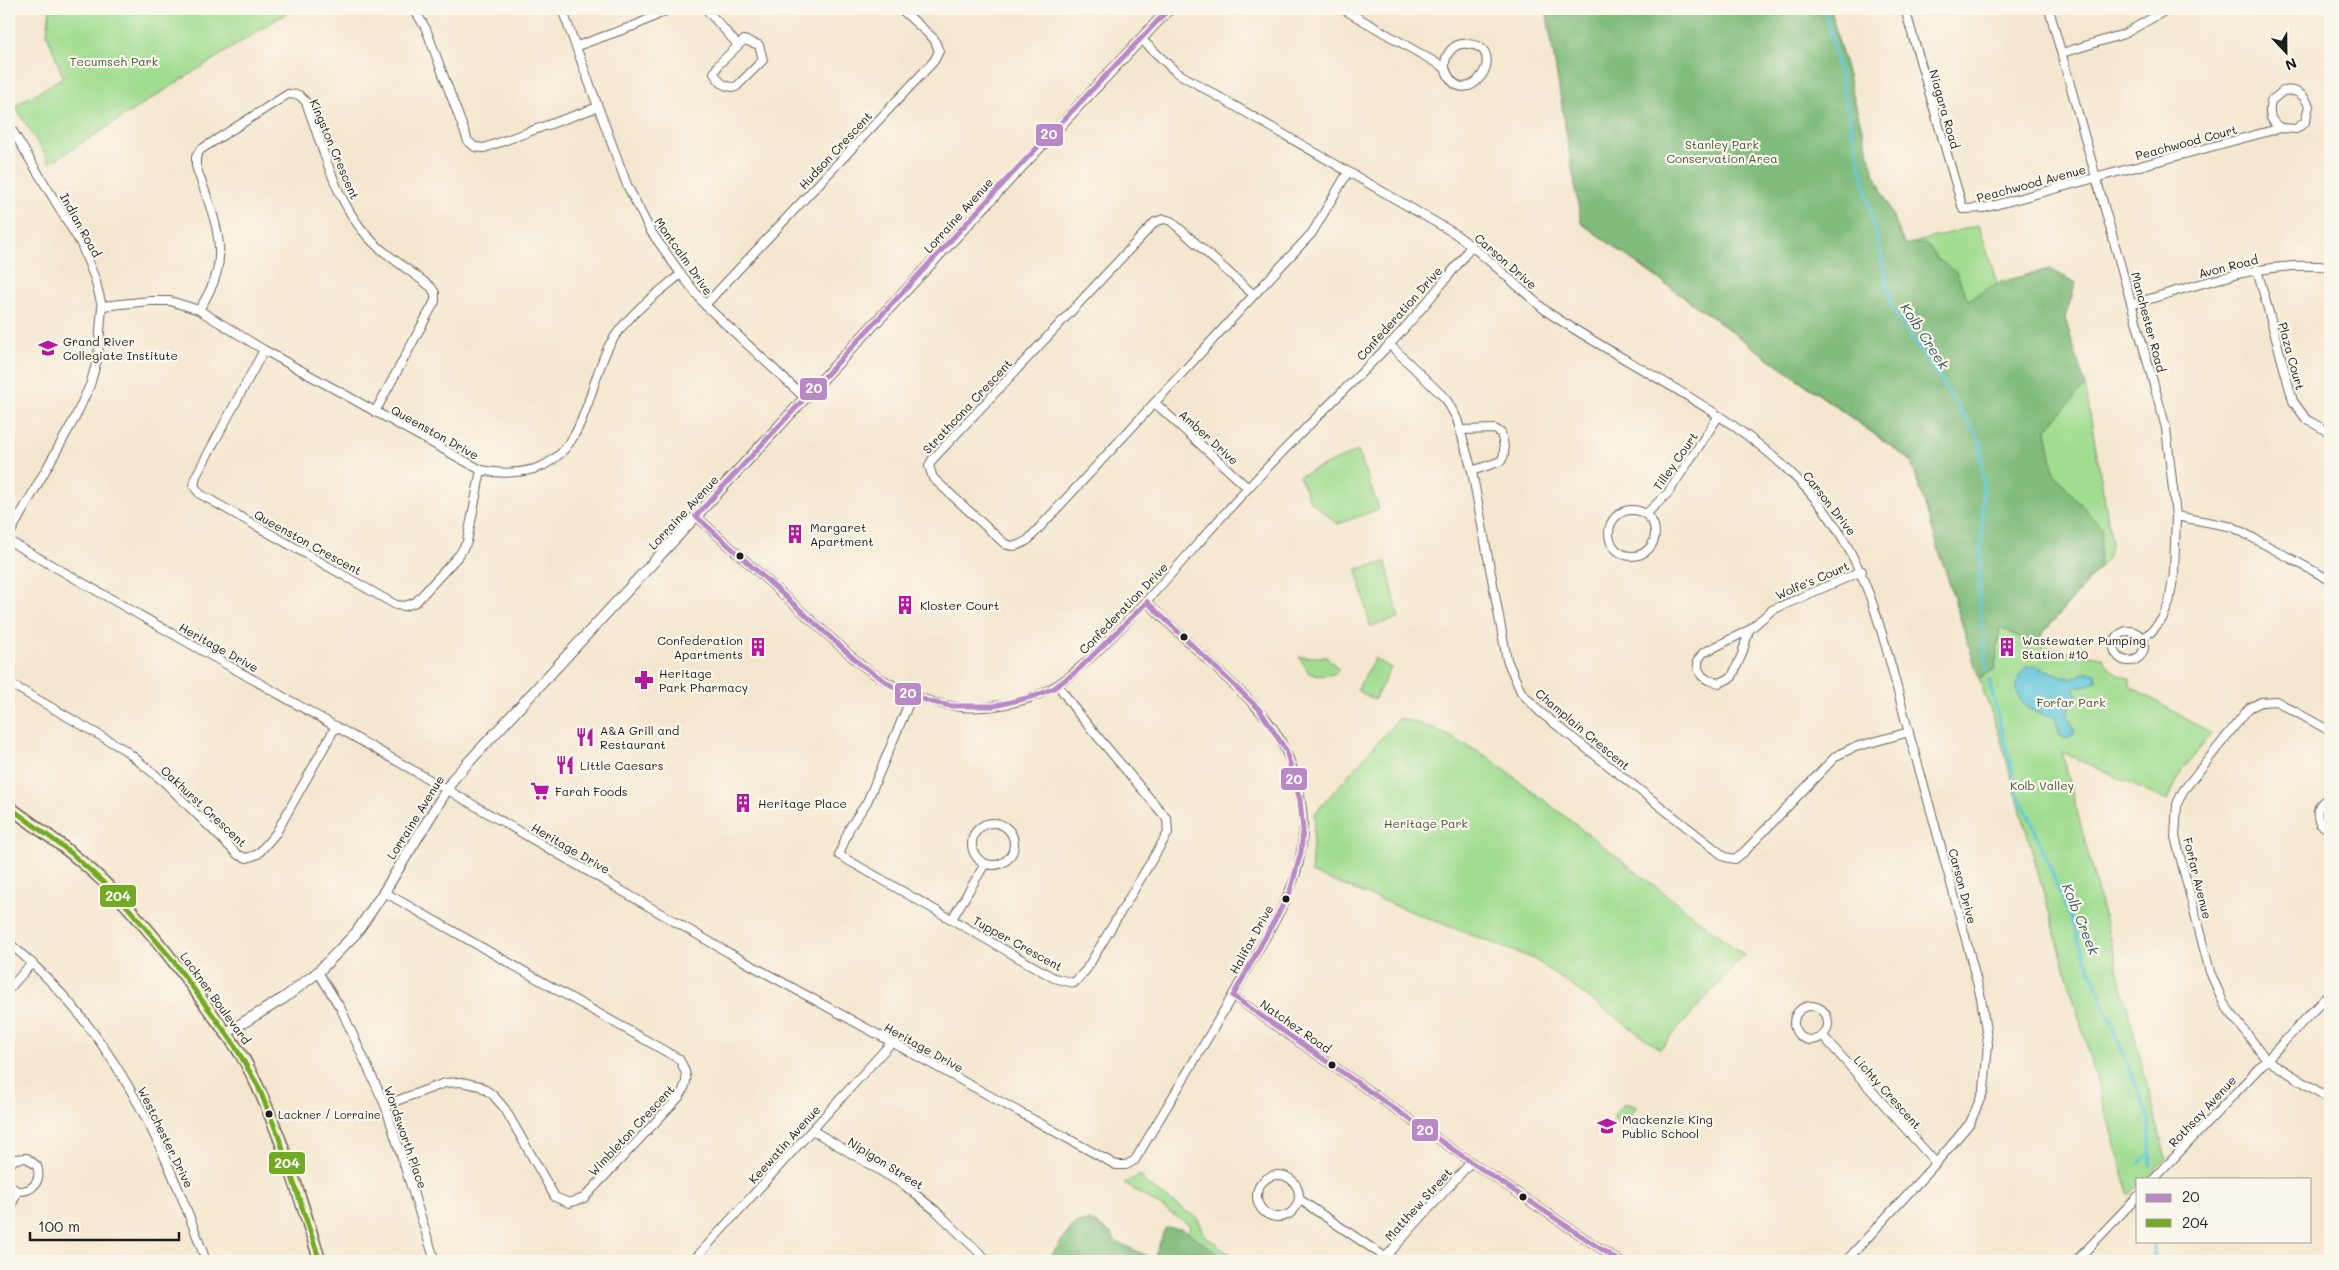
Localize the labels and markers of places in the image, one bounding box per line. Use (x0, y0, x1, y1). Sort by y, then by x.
place label: Grand River Collegiate Institute (63, 333, 178, 363)
school or university icon: Grand River Collegiate Institute (37, 337, 59, 359)
place label: Margaret Apartment (810, 519, 873, 549)
building icon: Margaret Apartment (784, 523, 806, 545)
unlabelled marker (735, 551, 745, 561)
building icon: Kloster Court (894, 594, 916, 616)
place label: Kloster Court (920, 597, 999, 613)
place label: Confederation Apartments (657, 632, 743, 662)
unlabelled marker (1179, 632, 1189, 642)
place label: Wastewater Pumping Station #10 (2022, 632, 2146, 662)
building icon: Confederation Apartments (747, 636, 769, 658)
building icon: Wastewater Pumping Station #10 (1996, 636, 2018, 658)
place label: Heritage Park Pharmacy (659, 665, 748, 695)
pharmacy icon: Heritage Park Pharmacy (633, 669, 655, 691)
place label: A&A Grill and Restaurant (600, 722, 680, 752)
restaurant icon: A&A Grill and Restaurant (574, 726, 596, 748)
restaurant icon: Little Caesars (554, 754, 576, 776)
place label: Little Caesars (580, 757, 664, 773)
supermarket icon: Farah Foods (529, 780, 551, 802)
place label: Farah Foods (555, 783, 628, 799)
building icon: Heritage Place (732, 792, 754, 814)
place label: Heritage Place (758, 795, 847, 811)
unlabelled marker (1281, 894, 1291, 904)
unlabelled marker (1327, 1060, 1337, 1070)
place label: Lackner / Lorraine (278, 1107, 381, 1122)
marker: Lackner / Lorraine (264, 1109, 274, 1119)
place label: Mackenzie King Public School (1622, 1111, 1713, 1141)
school or university icon: Mackenzie King Public School (1596, 1115, 1618, 1137)
unlabelled marker (1518, 1192, 1528, 1202)

